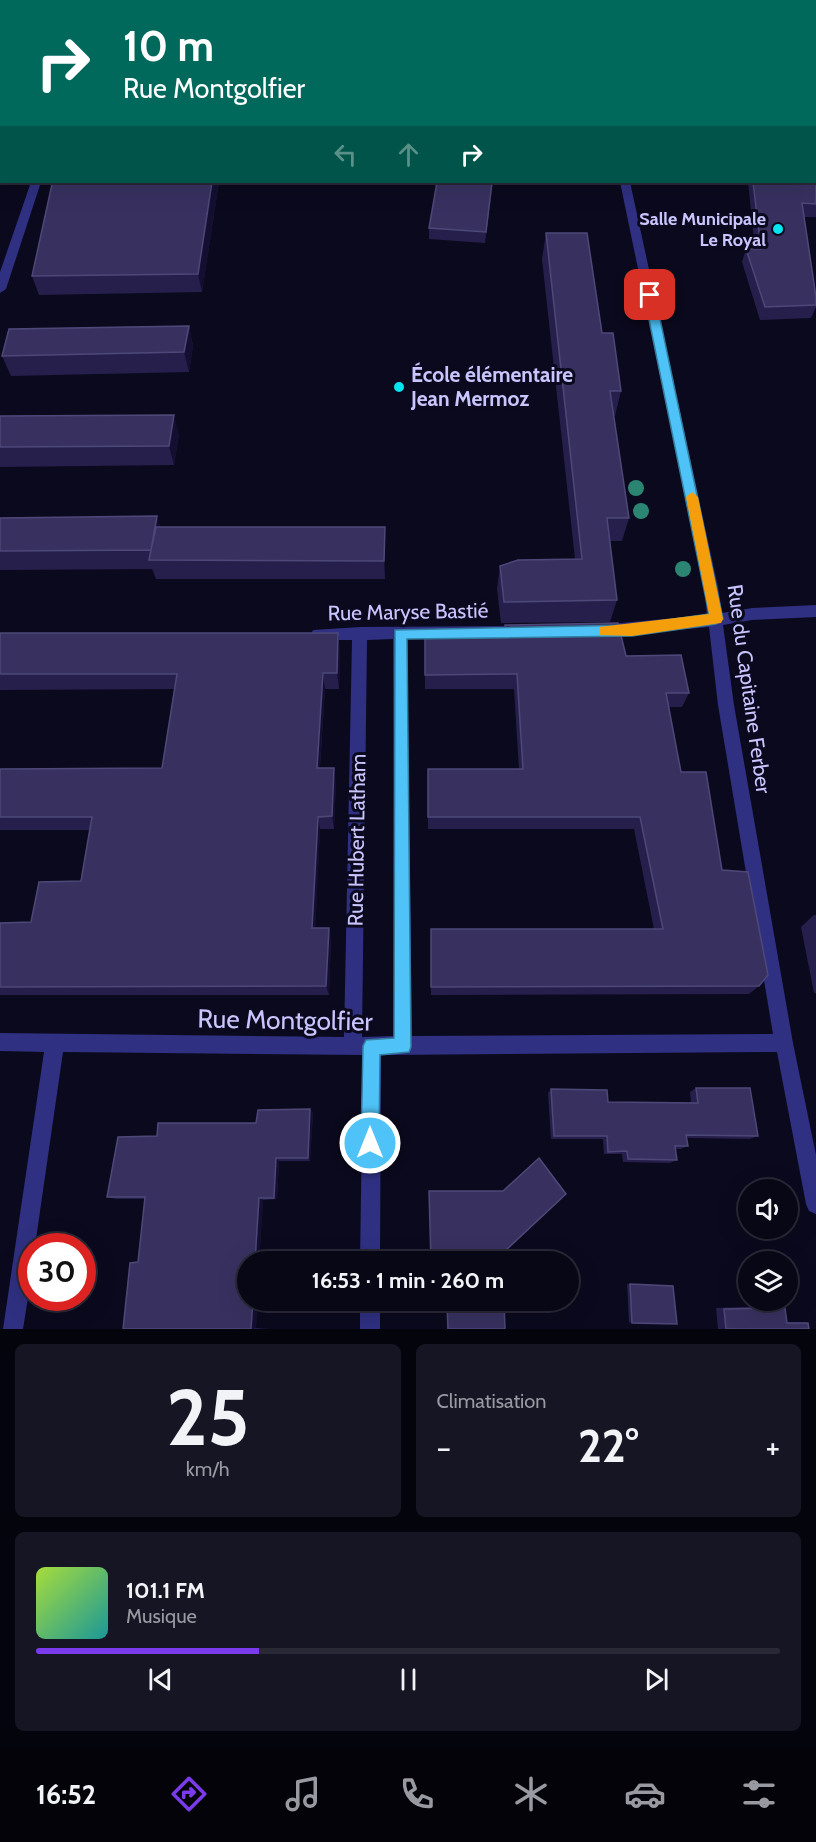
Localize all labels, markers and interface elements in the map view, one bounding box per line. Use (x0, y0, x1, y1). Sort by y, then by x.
text: 10 m (123, 20, 214, 72)
icon: right (24, 24, 102, 102)
text: Rue Montgolfier (123, 72, 305, 105)
icon: left (329, 138, 362, 171)
icon: ahead (392, 138, 425, 171)
icon: right (455, 138, 488, 171)
place label: Salle Municipale Le Royal (639, 208, 766, 251)
marker: Salle Municipale Le Royal (771, 222, 785, 236)
pin (624, 269, 675, 320)
icon: arrive (633, 278, 666, 311)
place label: École élémentaire Jean Mermoz (410, 362, 573, 411)
marker: École élémentaire Jean Mermoz (392, 380, 406, 394)
street label: Rue du Capitaine Ferber (722, 583, 777, 795)
street label: Rue Maryse Bastié (327, 598, 489, 625)
street label: Rue Hubert Latham (342, 753, 371, 927)
street label: Rue Montgolfier (197, 1002, 374, 1038)
position arrow (338, 1111, 402, 1175)
map controls (738, 1179, 798, 1311)
button: sound (738, 1179, 798, 1239)
speed limit sign: 30 (18, 1233, 96, 1311)
button: layers (738, 1251, 798, 1311)
text: 16:53 · 1 min · 260 m (312, 1267, 504, 1294)
text: 25 (166, 1370, 249, 1465)
text: Climatisation (437, 1389, 547, 1413)
text: 22° (578, 1419, 639, 1473)
text: − (437, 1427, 451, 1467)
text: + (765, 1427, 780, 1467)
text: km/h (186, 1457, 230, 1481)
text: 101.1 FM (126, 1577, 205, 1604)
text: Musique (126, 1604, 197, 1628)
icon: previous (144, 1663, 177, 1696)
icon: pause (392, 1663, 425, 1696)
icon: next (640, 1663, 673, 1696)
icon: directions (168, 1773, 210, 1815)
icon: music (282, 1773, 324, 1815)
icon: phone (396, 1773, 438, 1815)
icon: climate (510, 1773, 552, 1815)
icon: car (624, 1773, 666, 1815)
icon: filters (738, 1773, 780, 1815)
text: 16:52 (36, 1778, 96, 1811)

